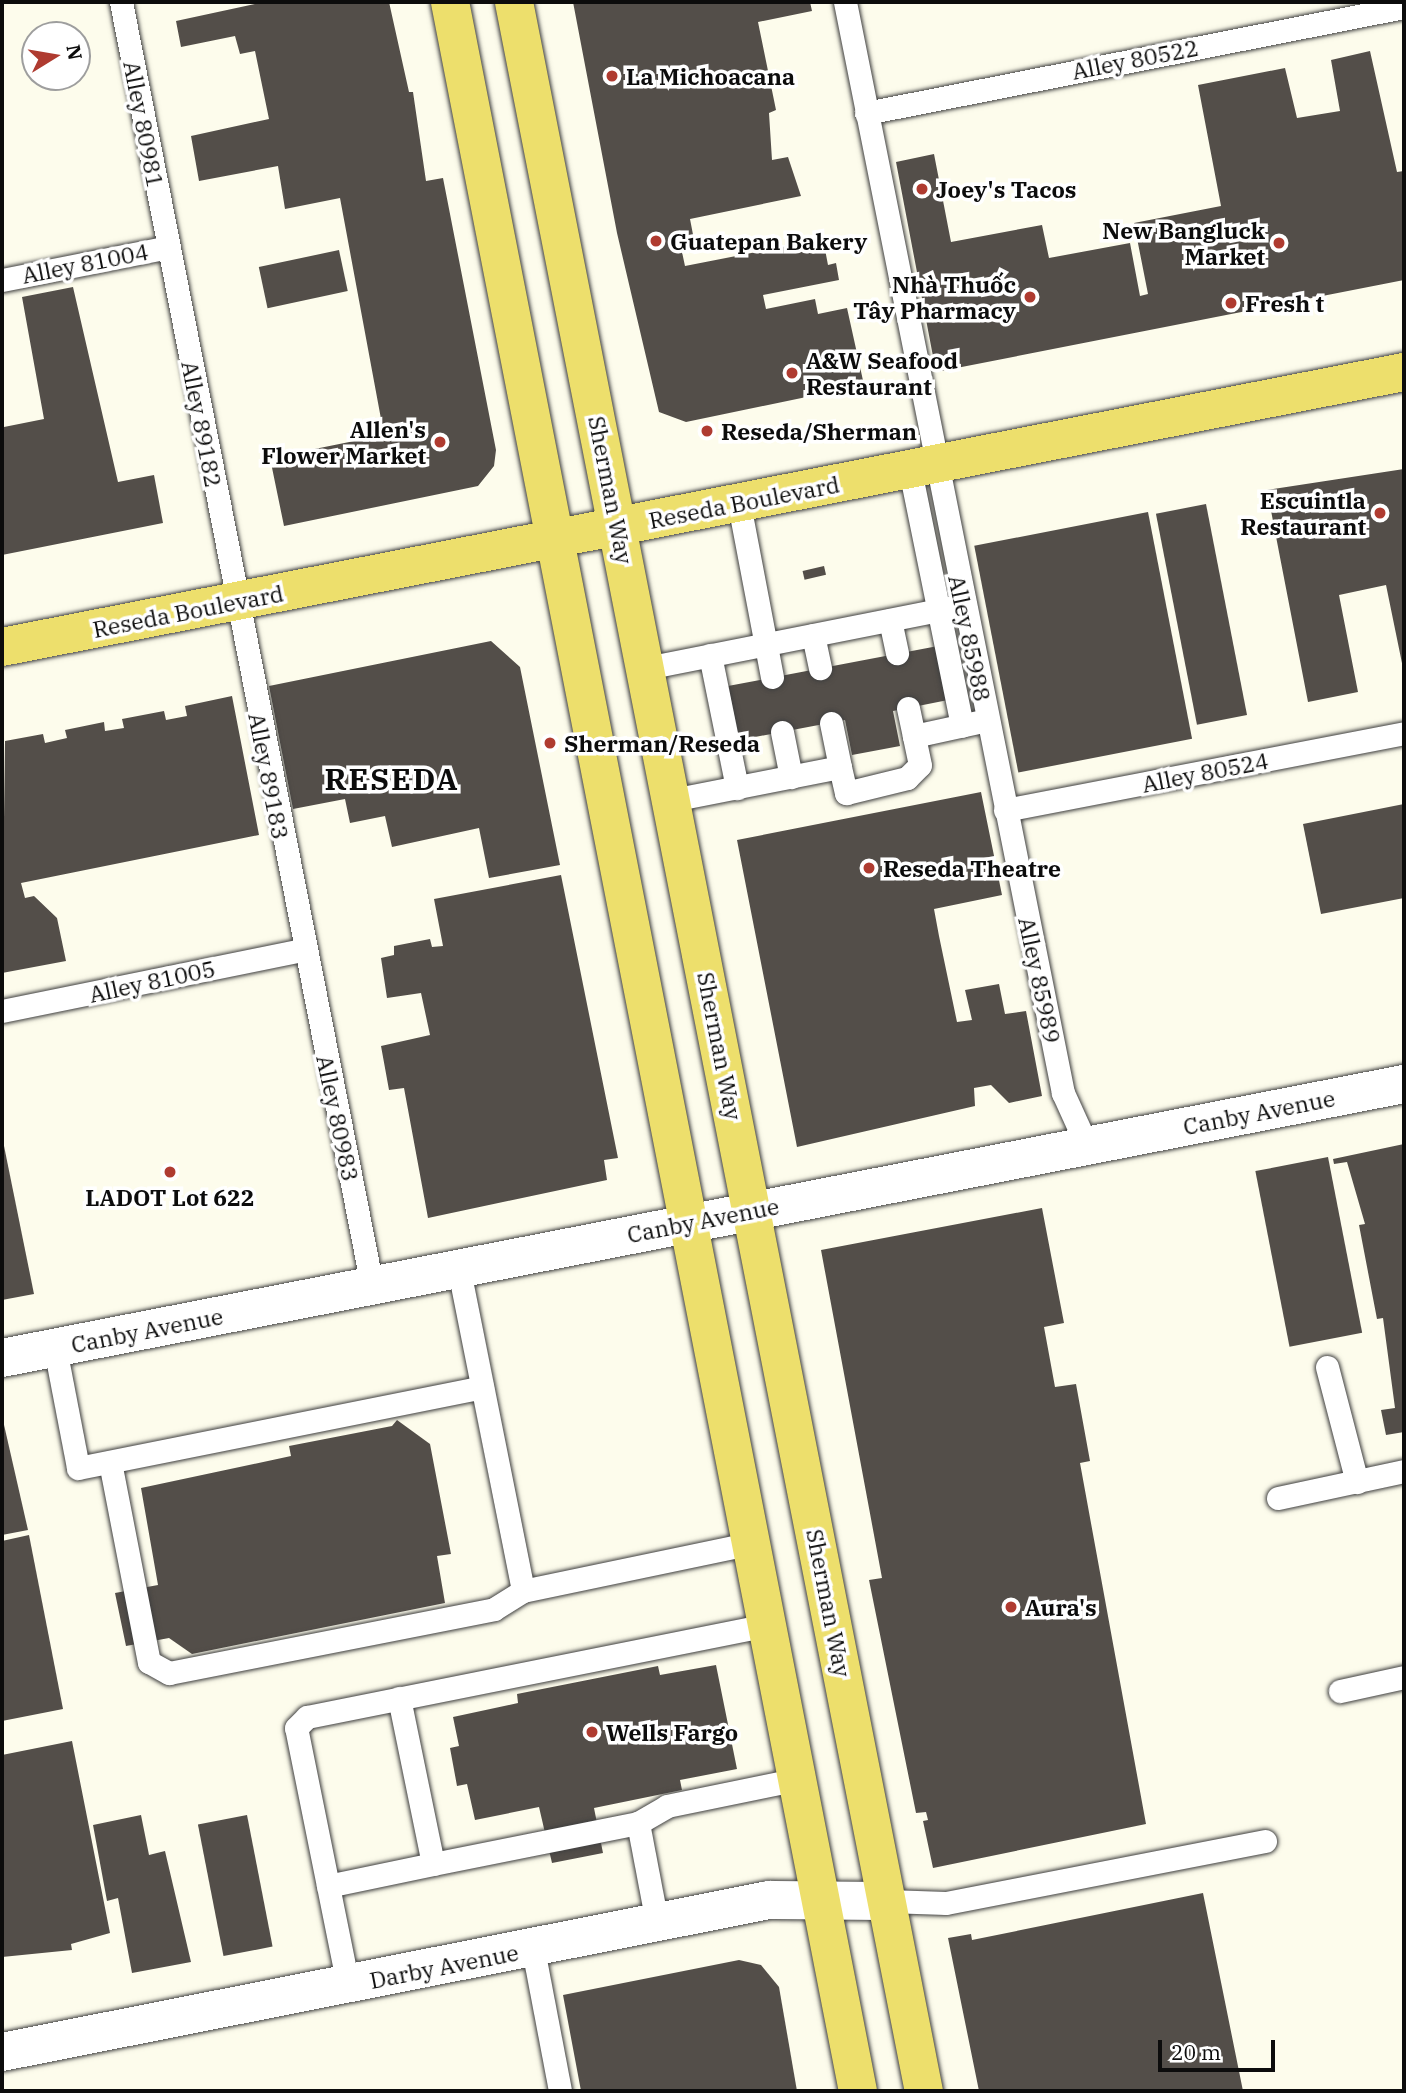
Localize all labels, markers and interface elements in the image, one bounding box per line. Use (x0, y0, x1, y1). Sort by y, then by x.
north arrow (21, 21, 91, 91)
street label: Alley 80522 (1069, 33, 1201, 85)
text: N (61, 43, 88, 62)
street label: Alley 80981 (118, 58, 170, 190)
place label: La Michoacana (626, 62, 795, 90)
marker: La Michoacana (604, 68, 620, 84)
place label: Joey's Tacos (936, 175, 1077, 203)
marker: Joey's Tacos (914, 181, 930, 197)
place label: New Bangluck Market (1102, 216, 1265, 270)
place label: Guatepan Bakery (670, 227, 867, 255)
marker: Guatepan Bakery (648, 233, 664, 249)
marker: New Bangluck Market (1271, 235, 1287, 251)
street label: Alley 81004 (19, 237, 151, 289)
place label: Nhà Thuốc Tây Pharmacy (853, 270, 1016, 324)
marker: Nhà Thuốc Tây Pharmacy (1022, 289, 1038, 305)
place label: Fresh t (1245, 289, 1324, 317)
marker: Fresh t (1223, 295, 1239, 311)
place label: A&W Seafood Restaurant (806, 346, 958, 400)
street label: Alley 89182 (176, 358, 228, 490)
marker: A&W Seafood Restaurant (784, 365, 800, 381)
street label: Sherman Way (583, 414, 639, 566)
place label: Allen's Flower Market (261, 415, 426, 469)
place label: Reseda/Sherman (721, 417, 917, 445)
marker: Reseda/Sherman (699, 423, 715, 439)
marker: Allen's Flower Market (432, 434, 448, 450)
street label: Reseda Boulevard (646, 470, 842, 534)
place label: Escuintla Restaurant (1240, 486, 1366, 540)
marker: Escuintla Restaurant (1372, 505, 1388, 521)
street label: Alley 85988 (943, 572, 997, 704)
street label: Reseda Boulevard (90, 579, 286, 643)
street label: Alley 89183 (243, 710, 295, 842)
place label: Sherman/Reseda (564, 729, 760, 757)
marker: Sherman/Reseda (542, 735, 558, 751)
street label: Alley 80524 (1139, 746, 1271, 798)
district label: RESEDA (325, 761, 459, 797)
place label: Reseda Theatre (883, 854, 1061, 882)
marker: Reseda Theatre (861, 860, 877, 876)
street label: Alley 85989 (1013, 914, 1067, 1046)
street label: Alley 81005 (86, 954, 218, 1008)
street label: Sherman Way (692, 970, 748, 1122)
street label: Alley 80983 (311, 1052, 365, 1184)
street label: Canby Avenue (1181, 1084, 1337, 1140)
marker: LADOT Lot 622 (162, 1164, 178, 1180)
place label: LADOT Lot 622 (85, 1183, 255, 1211)
street label: Canby Avenue (625, 1192, 781, 1248)
street label: Canby Avenue (69, 1302, 225, 1358)
street label: Sherman Way (801, 1527, 857, 1679)
place label: Aura's (1025, 1593, 1097, 1621)
marker: Aura's (1003, 1599, 1019, 1615)
place label: Wells Fargo (606, 1718, 738, 1746)
marker: Wells Fargo (584, 1724, 600, 1740)
street label: Darby Avenue (367, 1938, 521, 1994)
scale bar (1161, 2026, 1278, 2070)
text: 20 m (1171, 2038, 1221, 2066)

